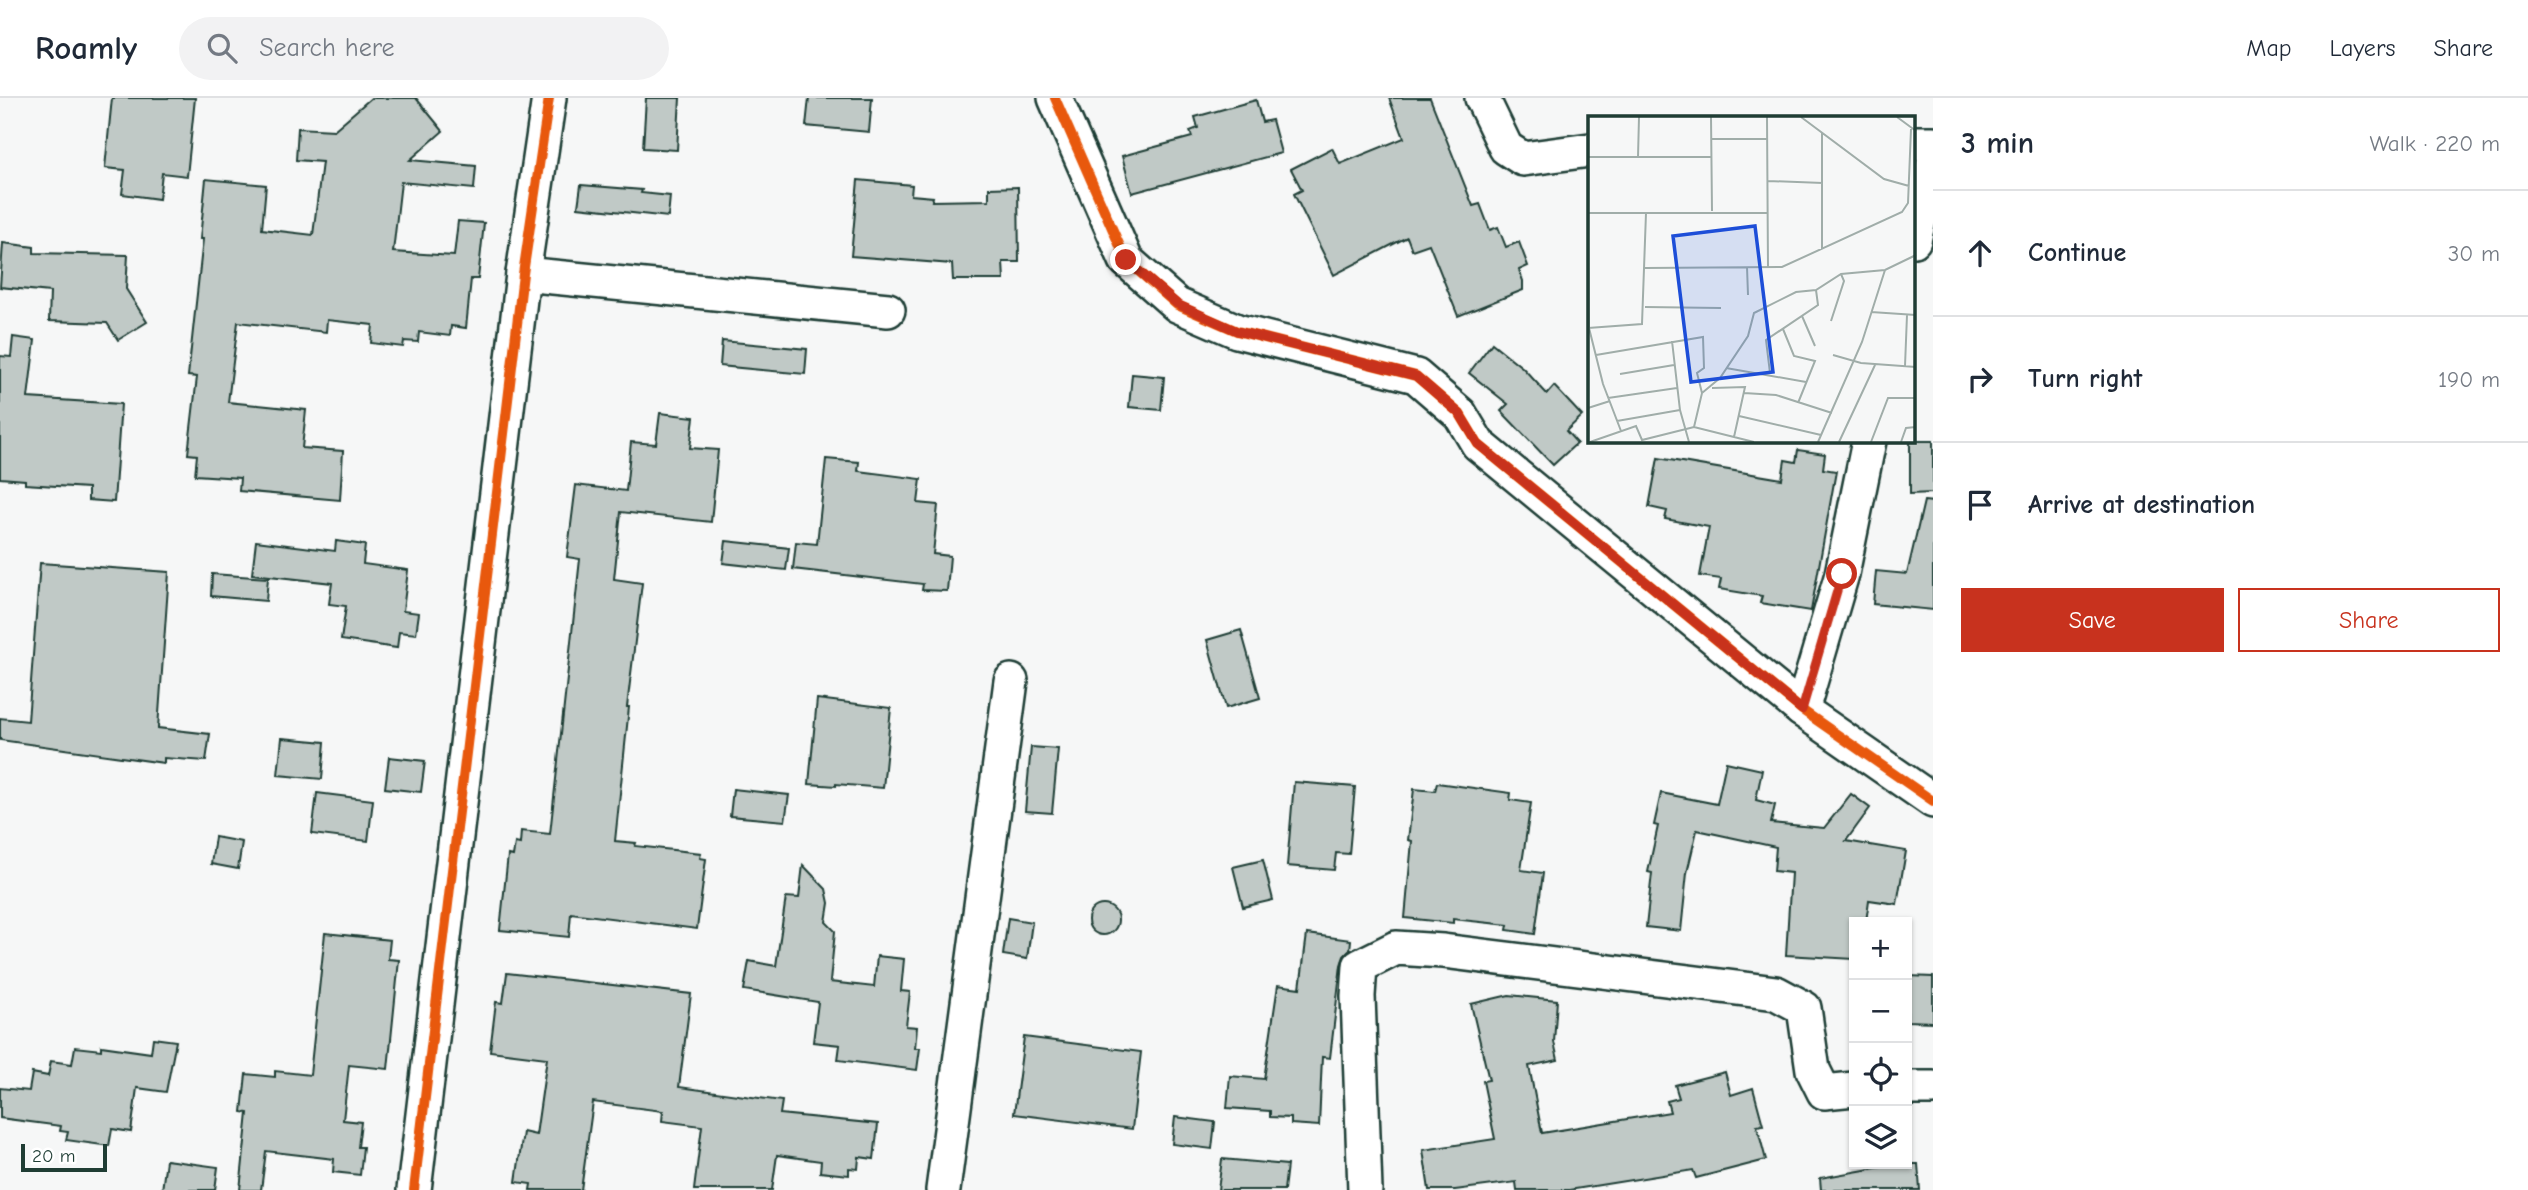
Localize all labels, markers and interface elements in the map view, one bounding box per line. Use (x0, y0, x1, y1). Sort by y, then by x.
search box (179, 17, 669, 80)
text: Roamly (35, 29, 137, 67)
icon: search (203, 29, 241, 67)
text: Search here (259, 33, 395, 63)
text: Map (2246, 34, 2292, 62)
text: Layers (2330, 34, 2395, 62)
text: Share (2433, 34, 2493, 62)
inset map (1588, 116, 1916, 443)
text: 3 min (1961, 126, 2034, 161)
text: Walk · 220 m (2369, 130, 2500, 157)
icon: ahead (1961, 234, 1999, 272)
text: Continue (2028, 238, 2126, 268)
text: 30 m (2448, 240, 2500, 267)
route end (1110, 244, 1141, 275)
icon: right (1961, 360, 1999, 398)
text: Turn right (2028, 364, 2142, 394)
text: 190 m (2438, 366, 2500, 393)
icon: arrive (1961, 486, 1999, 524)
text: Arrive at destination (2028, 490, 2255, 520)
route start (1826, 558, 1857, 589)
button: Save (1961, 588, 2224, 652)
button: Share (2238, 588, 2500, 652)
map controls (1849, 917, 1912, 1169)
button: + (1849, 917, 1912, 980)
button: − (1849, 980, 1912, 1043)
button: locate (1849, 1043, 1912, 1106)
button: layers (1849, 1106, 1912, 1169)
scale bar (21, 1141, 107, 1173)
text: 20 m (32, 1145, 76, 1167)

